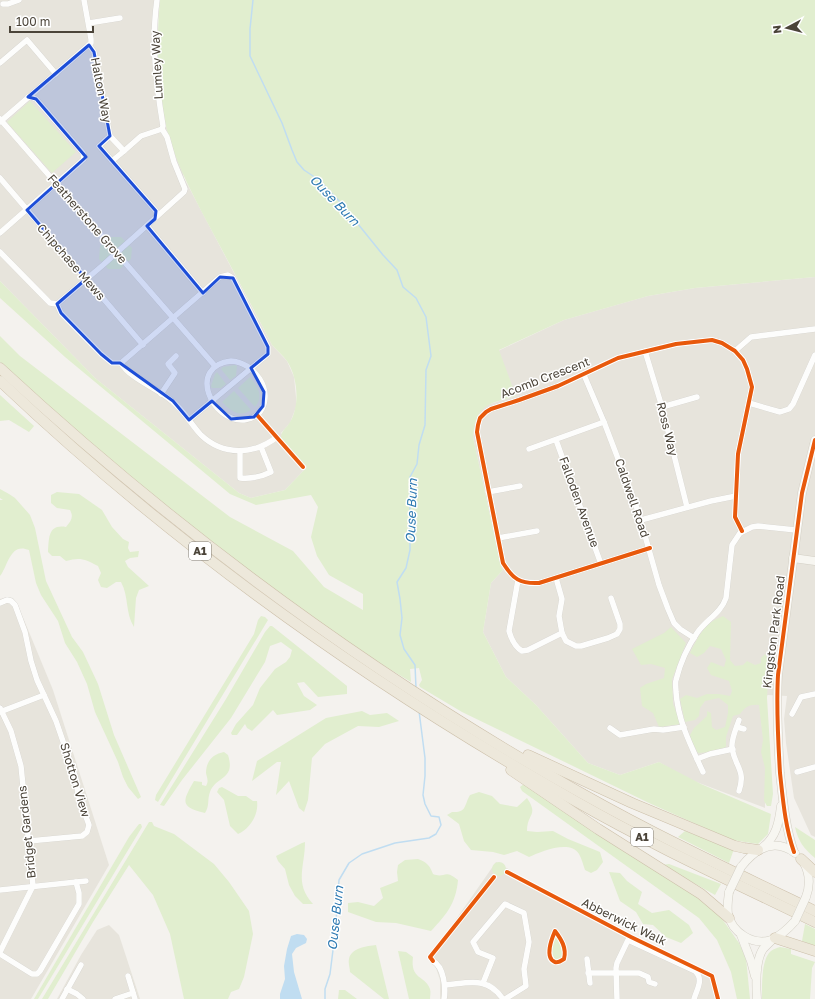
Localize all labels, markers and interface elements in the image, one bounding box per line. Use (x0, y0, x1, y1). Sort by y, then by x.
scale bar (10, 8, 93, 34)
north arrow (767, 8, 807, 48)
text: 100 m (16, 14, 50, 29)
text: N (770, 24, 784, 34)
street label: Lumley Way (147, 30, 166, 100)
street label: Halton Way (88, 56, 115, 124)
street label: Featherstone Grove (44, 171, 130, 266)
water label: Ouse Burn (307, 171, 364, 230)
street label: Chipchase Mews (34, 220, 109, 303)
street label: Acomb Crescent (498, 354, 592, 401)
street label: Ross Way (654, 400, 682, 458)
street label: Falloden Avenue (556, 454, 603, 549)
street label: Caldwell Road (612, 456, 653, 539)
water label: Ouse Burn (402, 477, 420, 544)
road number: A1 (189, 542, 211, 560)
street label: Kingston Park Road (759, 575, 788, 689)
street label: Shotton View (57, 741, 94, 819)
street label: Bridget Gardens (14, 785, 39, 879)
road number: A1 (631, 828, 653, 846)
water label: Ouse Burn (324, 884, 346, 951)
street label: Abberwick Walk (579, 895, 669, 949)

